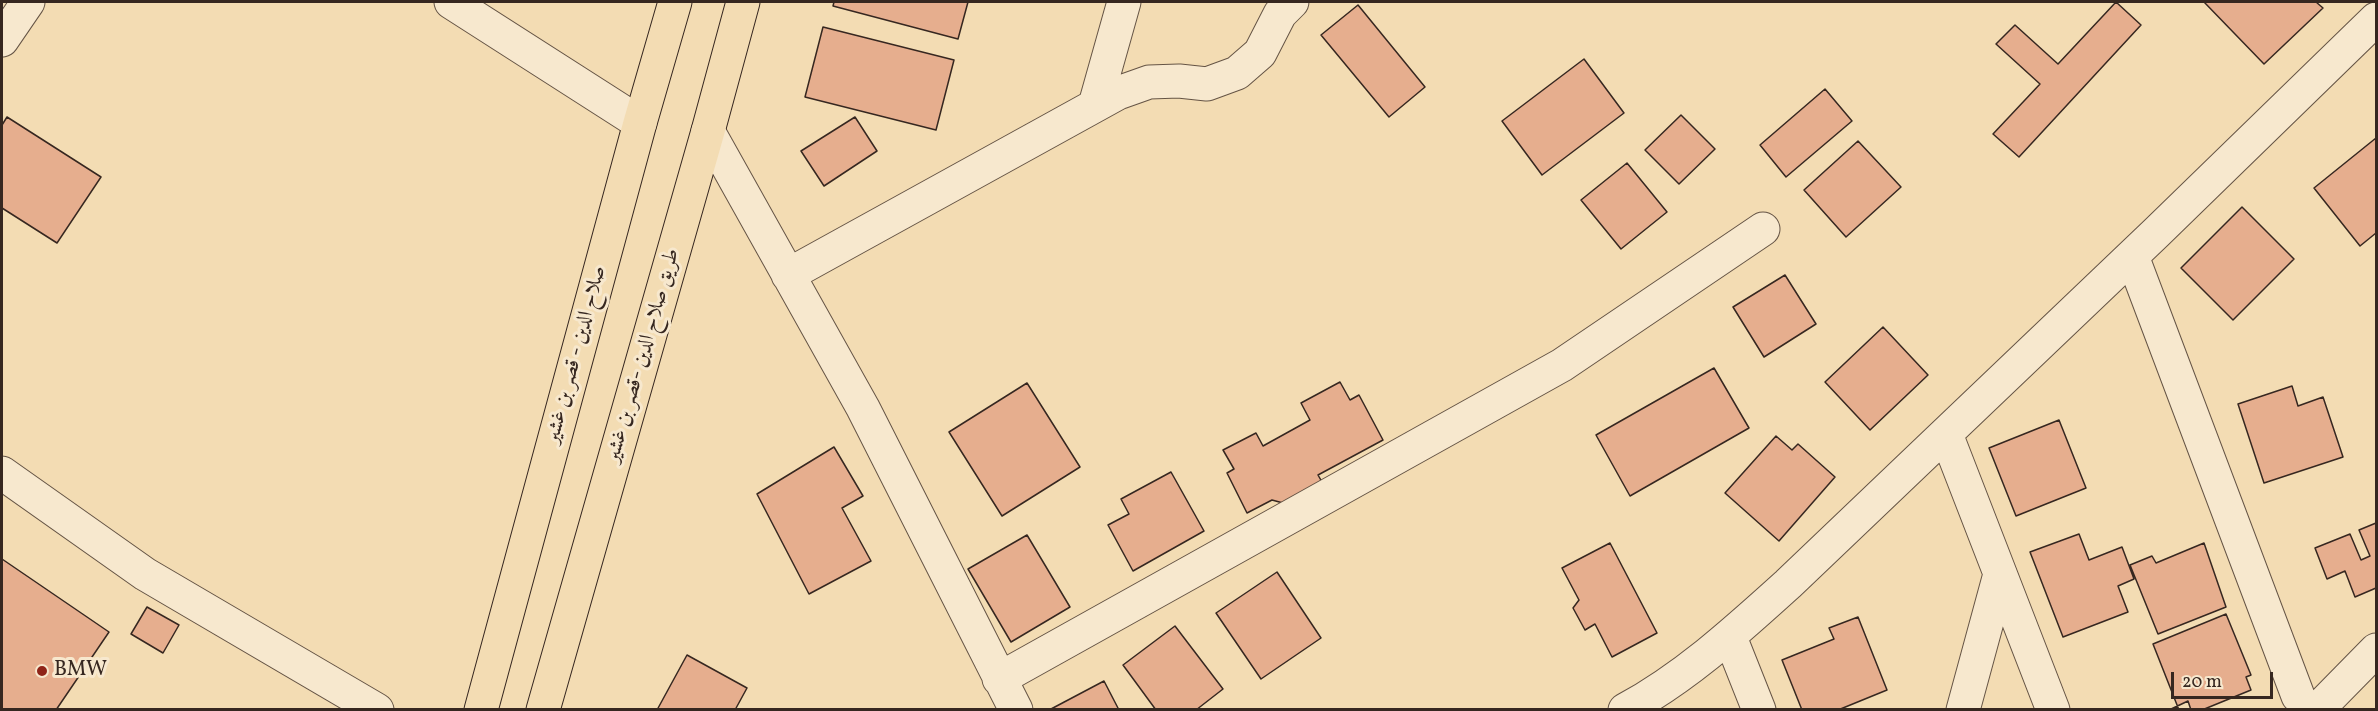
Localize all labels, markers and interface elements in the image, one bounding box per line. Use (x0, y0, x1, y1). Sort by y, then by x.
street label: طريق صلاح الدين -قصر بن غشير (601, 246, 687, 466)
street label: صلاح الدين - قصر بن غشير (541, 263, 613, 447)
place label: BMW (54, 658, 107, 684)
scale bar (2174, 660, 2276, 698)
marker: BMW (35, 664, 49, 678)
text: 20 m (2182, 670, 2222, 695)

